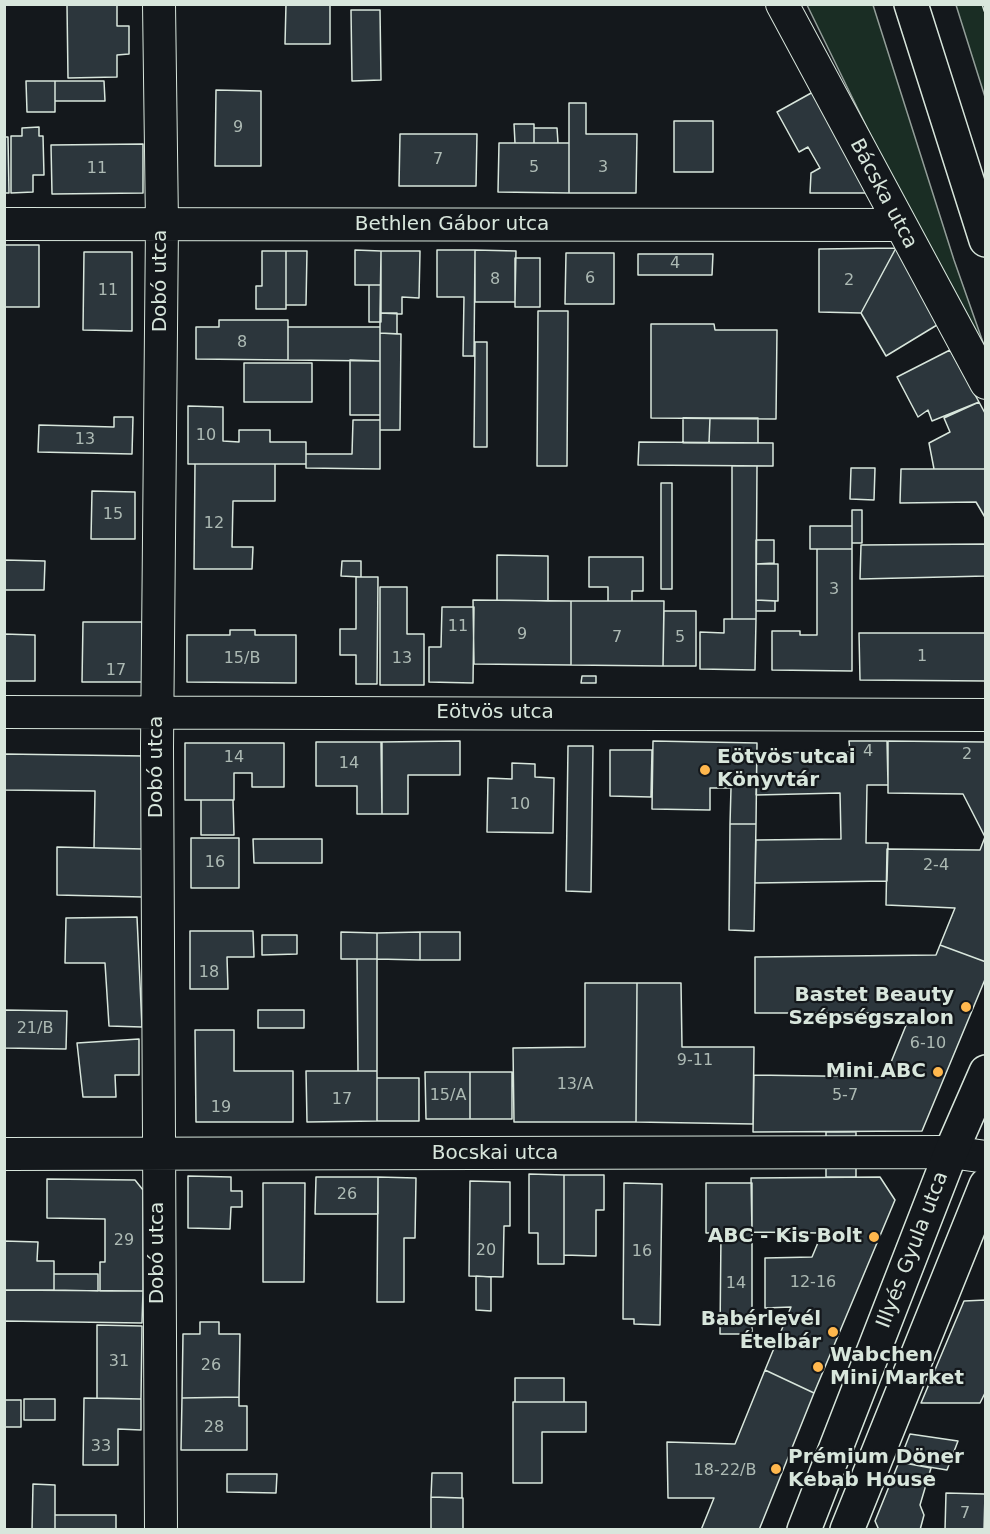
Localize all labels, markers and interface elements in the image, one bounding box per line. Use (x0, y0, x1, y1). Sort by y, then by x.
house number: 9 (233, 118, 243, 138)
street label: Bácska utca (844, 135, 922, 253)
house number: 7 (433, 150, 443, 170)
house number: 5 (529, 158, 539, 178)
house number: 3 (598, 158, 608, 178)
house number: 11 (87, 159, 107, 179)
street label: Bethlen Gábor utca (355, 213, 549, 237)
street label: Dobó utca (149, 230, 173, 332)
house number: 4 (670, 254, 680, 274)
house number: 6 (585, 269, 595, 289)
house number: 8 (490, 270, 500, 290)
house number: 2 (844, 271, 854, 291)
house number: 11 (98, 281, 118, 301)
house number: 8 (237, 333, 247, 353)
house number: 10 (196, 426, 216, 446)
house number: 13 (75, 430, 95, 450)
house number: 15 (103, 505, 123, 525)
house number: 12 (204, 514, 224, 534)
house number: 3 (829, 580, 839, 600)
house number: 11 (448, 617, 468, 637)
house number: 9 (517, 625, 527, 645)
house number: 7 (612, 628, 622, 648)
house number: 5 (675, 628, 685, 648)
house number: 1 (917, 647, 927, 667)
house number: 15/B (224, 649, 260, 669)
house number: 13 (392, 649, 412, 669)
house number: 17 (106, 661, 126, 681)
street label: Eötvös utca (436, 701, 554, 725)
street label: Dobó utca (145, 716, 169, 818)
house number: 4 (863, 742, 873, 762)
house number: 2 (962, 745, 972, 765)
place label: Eötvös utcai Könyvtár (717, 746, 856, 793)
house number: 14 (224, 748, 244, 768)
house number: 14 (339, 754, 359, 774)
marker: Eötvös utcai Könyvtár (698, 763, 712, 777)
house number: 10 (510, 795, 530, 815)
house number: 16 (205, 853, 225, 873)
house number: 2-4 (923, 856, 949, 876)
house number: 18 (199, 963, 219, 983)
place label: Bastet Beauty Szépségszalon (788, 984, 954, 1031)
marker: Bastet Beauty Szépségszalon (959, 1000, 973, 1014)
house number: 21/B (17, 1019, 53, 1039)
house number: 6-10 (910, 1034, 946, 1054)
house number: 9-11 (677, 1051, 713, 1071)
place label: Mini ABC (826, 1060, 926, 1084)
marker: Mini ABC (931, 1065, 945, 1079)
house number: 13/A (557, 1075, 593, 1095)
house number: 15/A (430, 1086, 466, 1106)
house number: 5-7 (832, 1086, 858, 1106)
house number: 17 (332, 1090, 352, 1110)
house number: 19 (211, 1098, 231, 1118)
street label: Bocskai utca (432, 1142, 558, 1166)
street label: Illyés Gyula utca (872, 1168, 954, 1332)
house number: 26 (337, 1185, 357, 1205)
street label: Dobó utca (146, 1202, 170, 1304)
place label: ABC - Kis Bolt (708, 1225, 862, 1249)
marker: ABC - Kis Bolt (867, 1230, 881, 1244)
house number: 29 (114, 1231, 134, 1251)
house number: 20 (476, 1241, 496, 1261)
house number: 16 (632, 1242, 652, 1262)
house number: 12-16 (790, 1273, 836, 1293)
house number: 14 (726, 1274, 746, 1294)
place label: Babérlevél Ételbár (701, 1308, 821, 1355)
marker: Babérlevél Ételbár (826, 1325, 840, 1339)
place label: Wabchen Mini Market (830, 1344, 964, 1391)
house number: 31 (109, 1352, 129, 1372)
house number: 26 (201, 1356, 221, 1376)
marker: Wabchen Mini Market (811, 1360, 825, 1374)
house number: 28 (204, 1418, 224, 1438)
house number: 33 (91, 1437, 111, 1457)
place label: Prémium Döner Kebab House (788, 1446, 964, 1493)
house number: 18-22/B (694, 1461, 756, 1481)
marker: Prémium Döner Kebab House (769, 1462, 783, 1476)
house number: 7 (960, 1504, 970, 1524)

